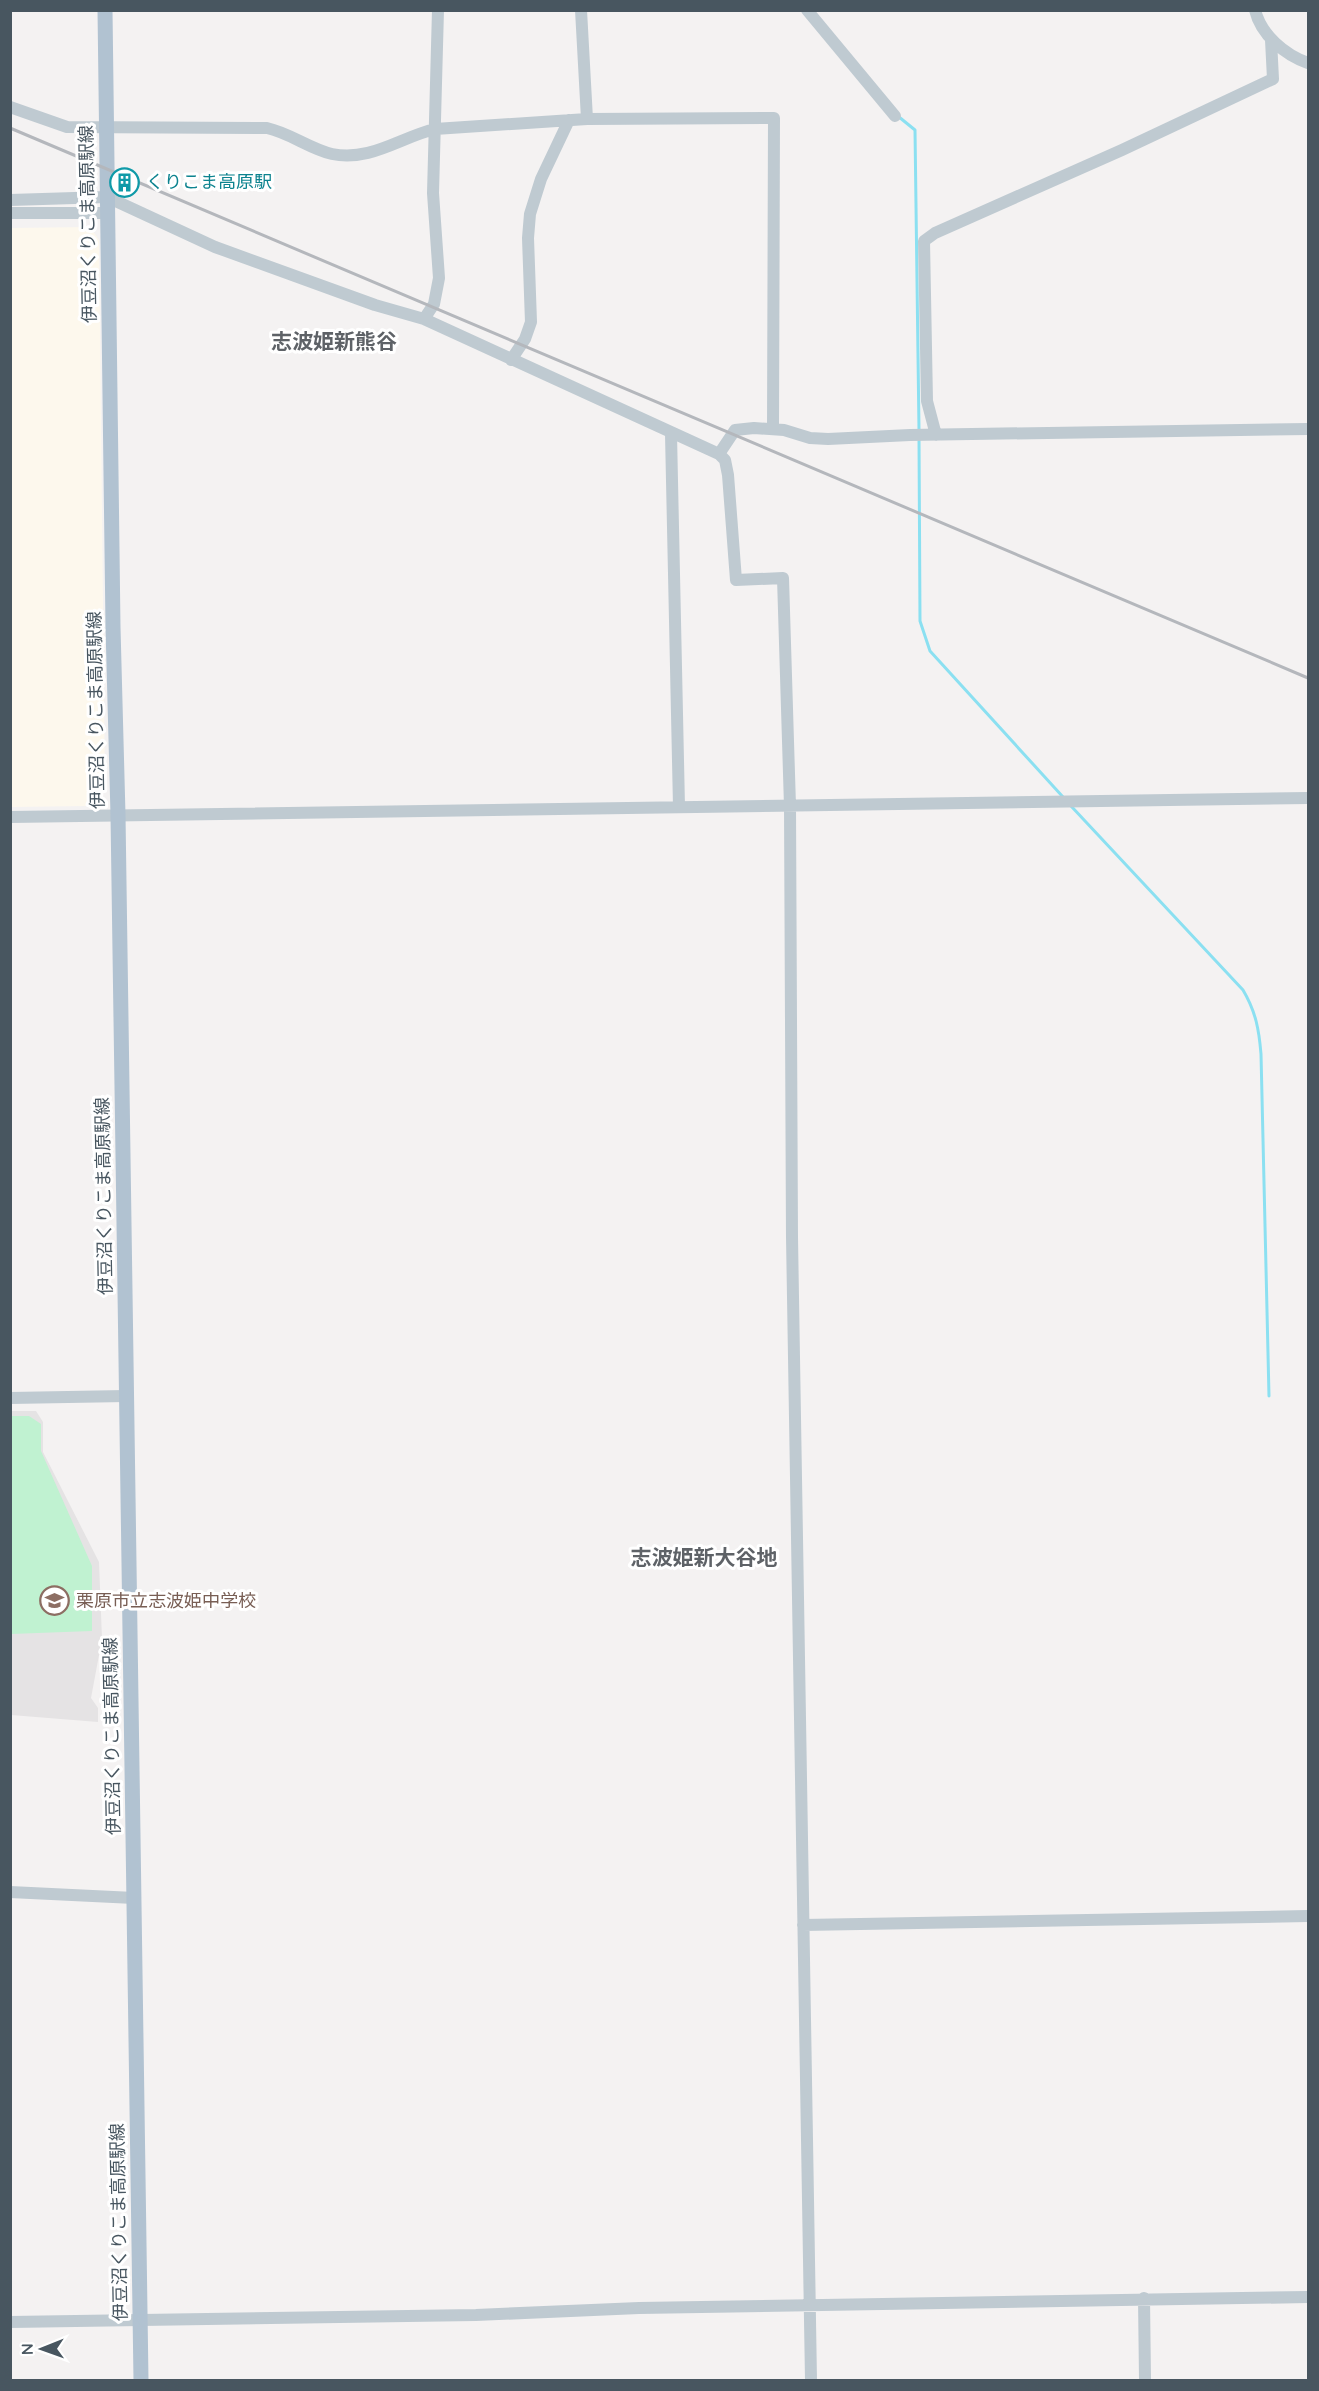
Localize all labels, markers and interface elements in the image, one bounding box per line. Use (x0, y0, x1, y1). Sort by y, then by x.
street label: 伊豆沼くりこま高原駅線 (74, 125, 101, 323)
building icon: くりこま高原駅 (109, 166, 141, 198)
place label: くりこま高原駅 (146, 170, 272, 193)
district label: 志波姫新熊谷 (271, 328, 397, 354)
street label: 伊豆沼くりこま高原駅線 (82, 611, 109, 809)
street label: 伊豆沼くりこま高原駅線 (90, 1097, 117, 1295)
district label: 志波姫新大谷地 (631, 1544, 778, 1570)
school or university icon: 栗原市立志波姫中学校 (39, 1585, 71, 1617)
place label: 栗原市立志波姫中学校 (76, 1589, 256, 1612)
street label: 伊豆沼くりこま高原駅線 (98, 1637, 125, 1835)
street label: 伊豆沼くりこま高原駅線 (105, 2123, 132, 2321)
north arrow (12, 2319, 72, 2379)
text: N (17, 2343, 37, 2355)

